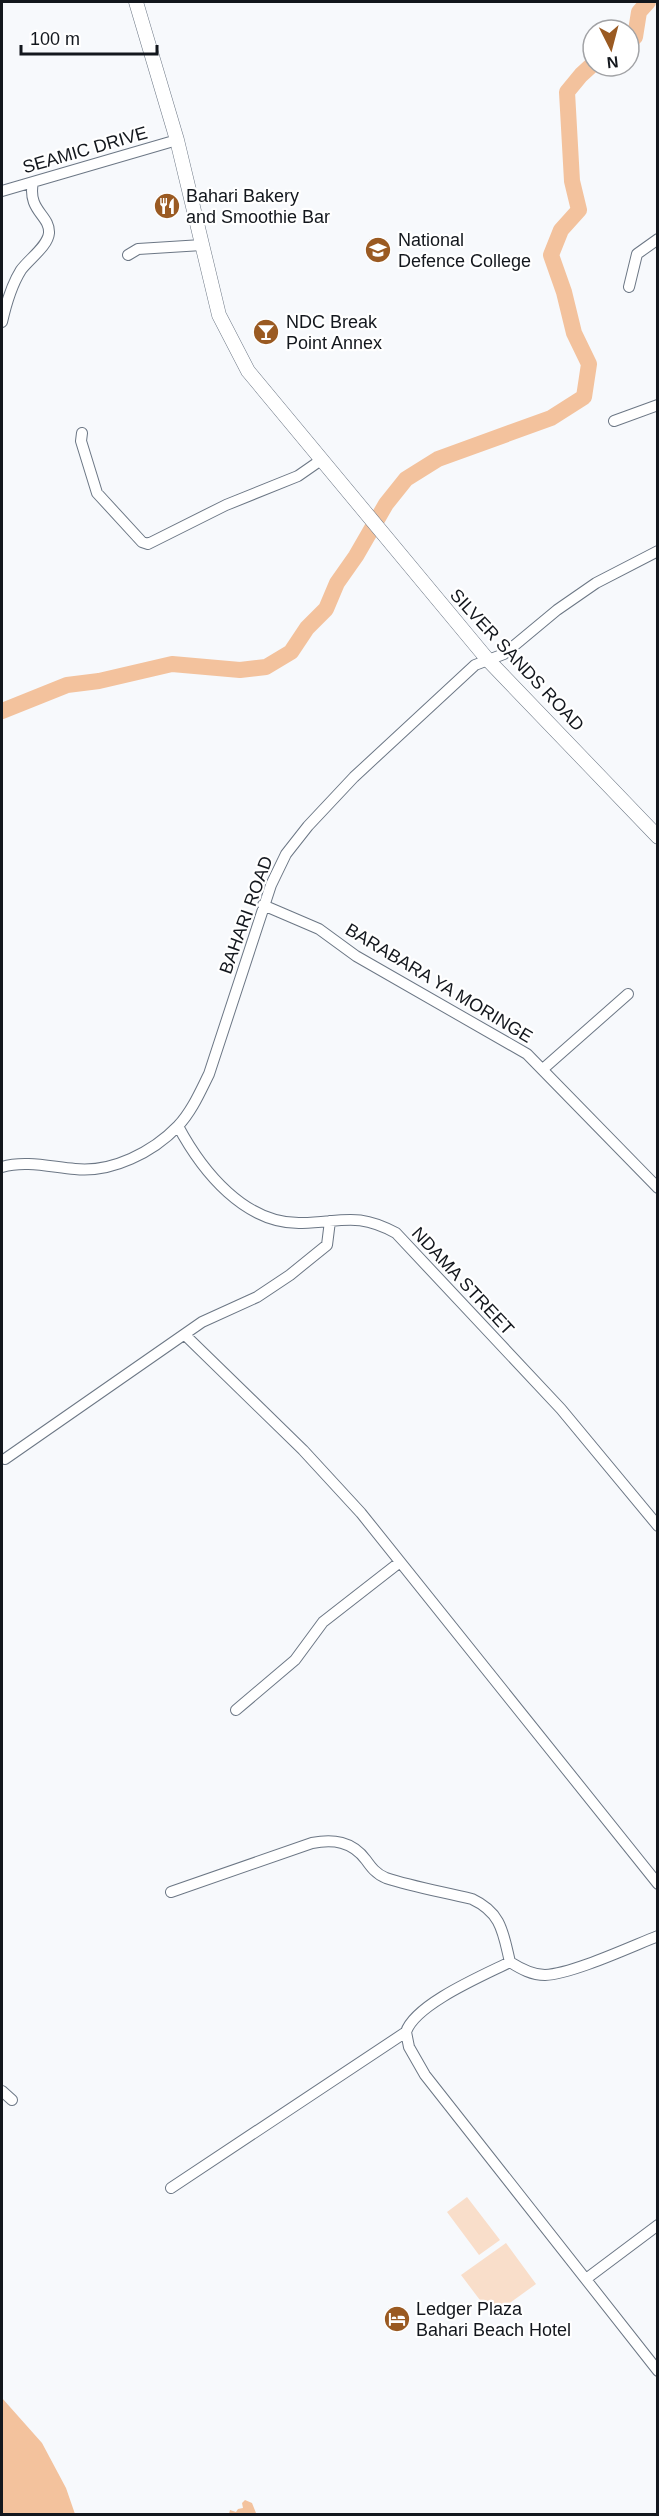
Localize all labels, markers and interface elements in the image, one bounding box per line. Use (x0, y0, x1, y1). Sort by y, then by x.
scale bar (21, 18, 158, 56)
north arrow (581, 18, 641, 78)
text: 100 m (30, 29, 80, 49)
text: N (606, 53, 619, 71)
street label: SEAMIC DRIVE (20, 123, 150, 177)
place label: Bahari Bakery and Smoothie Bar (186, 186, 330, 227)
restaurant icon: Bahari Bakery and Smoothie Bar (152, 191, 182, 221)
place label: National Defence College (398, 230, 531, 271)
school or university icon: National Defence College (363, 235, 393, 265)
place label: NDC Break Point Annex (286, 312, 382, 353)
bar icon: NDC Break Point Annex (251, 317, 281, 347)
street label: SILVER SANDS ROAD (446, 585, 588, 735)
street label: BAHARI ROAD (215, 853, 277, 977)
street label: BARABARA YA MORINGE (342, 919, 536, 1047)
street label: NDAMA STREET (408, 1223, 518, 1339)
place label: Ledger Plaza Bahari Beach Hotel (416, 2299, 571, 2340)
hotel icon: Ledger Plaza Bahari Beach Hotel (382, 2304, 412, 2334)

